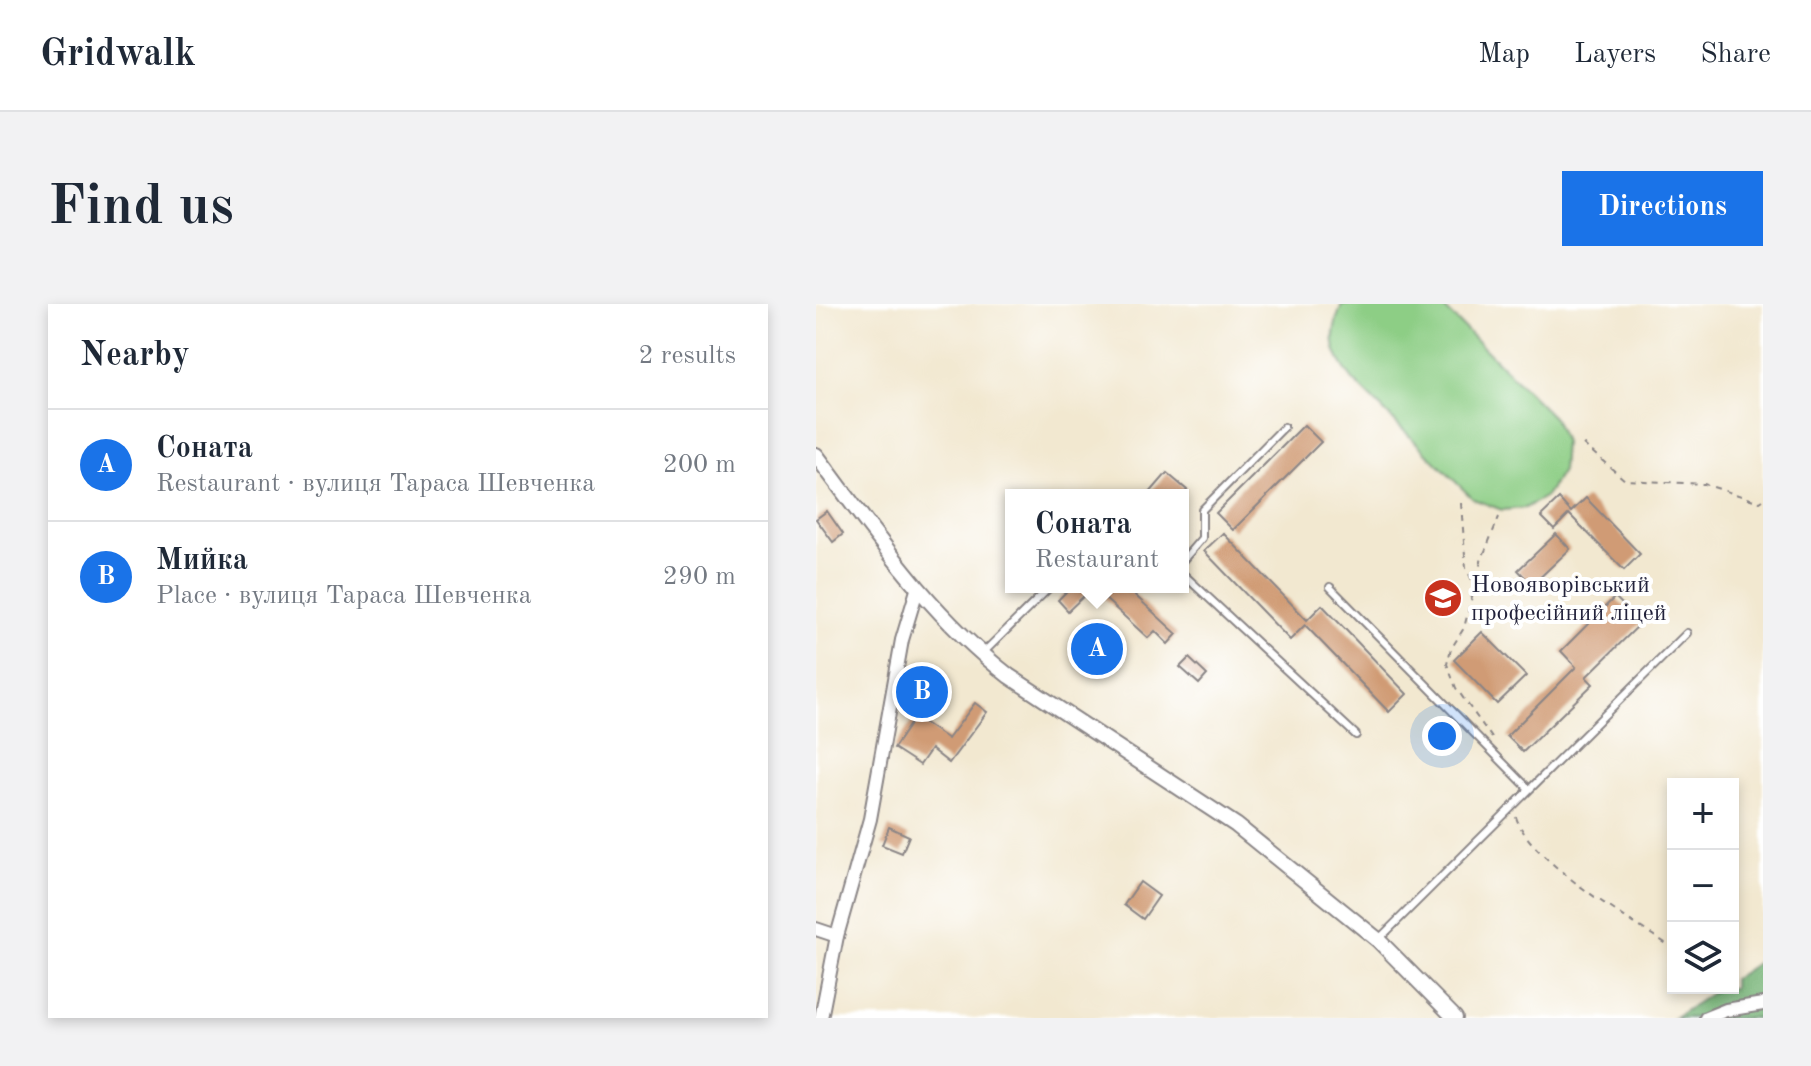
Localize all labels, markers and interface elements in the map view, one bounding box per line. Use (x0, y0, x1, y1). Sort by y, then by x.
text: Gridwalk (40, 36, 196, 74)
text: Map (1478, 41, 1530, 69)
text: Layers (1574, 41, 1656, 69)
text: Share (1700, 41, 1771, 69)
button: Directions (1562, 171, 1763, 246)
text: Find us (48, 180, 234, 236)
text: Nearby (80, 339, 190, 373)
text: 2 results (638, 343, 736, 369)
text: Соната (156, 434, 253, 464)
text: A (96, 452, 116, 478)
text: 200 m (663, 452, 736, 478)
text: Restaurant · вулиця Тараса Шевченка (156, 471, 595, 497)
popup (1005, 489, 1189, 593)
text: Соната (1035, 510, 1132, 540)
text: Мийка (156, 546, 248, 576)
text: Restaurant (1035, 547, 1159, 573)
text: B (97, 564, 115, 590)
text: 290 m (663, 564, 736, 590)
place label: Новояворівський професійний ліцей (1471, 574, 1667, 626)
school or university icon: Новояворівський професійний ліцей (1422, 577, 1464, 619)
text: Place · вулиця Тараса Шевченка (156, 583, 532, 609)
pin: A (1071, 619, 1123, 679)
pin: B (896, 662, 948, 722)
your location (1422, 716, 1462, 756)
map controls (1667, 778, 1739, 994)
button: + (1667, 778, 1739, 850)
button: − (1667, 850, 1739, 922)
button: layers (1667, 922, 1739, 994)

